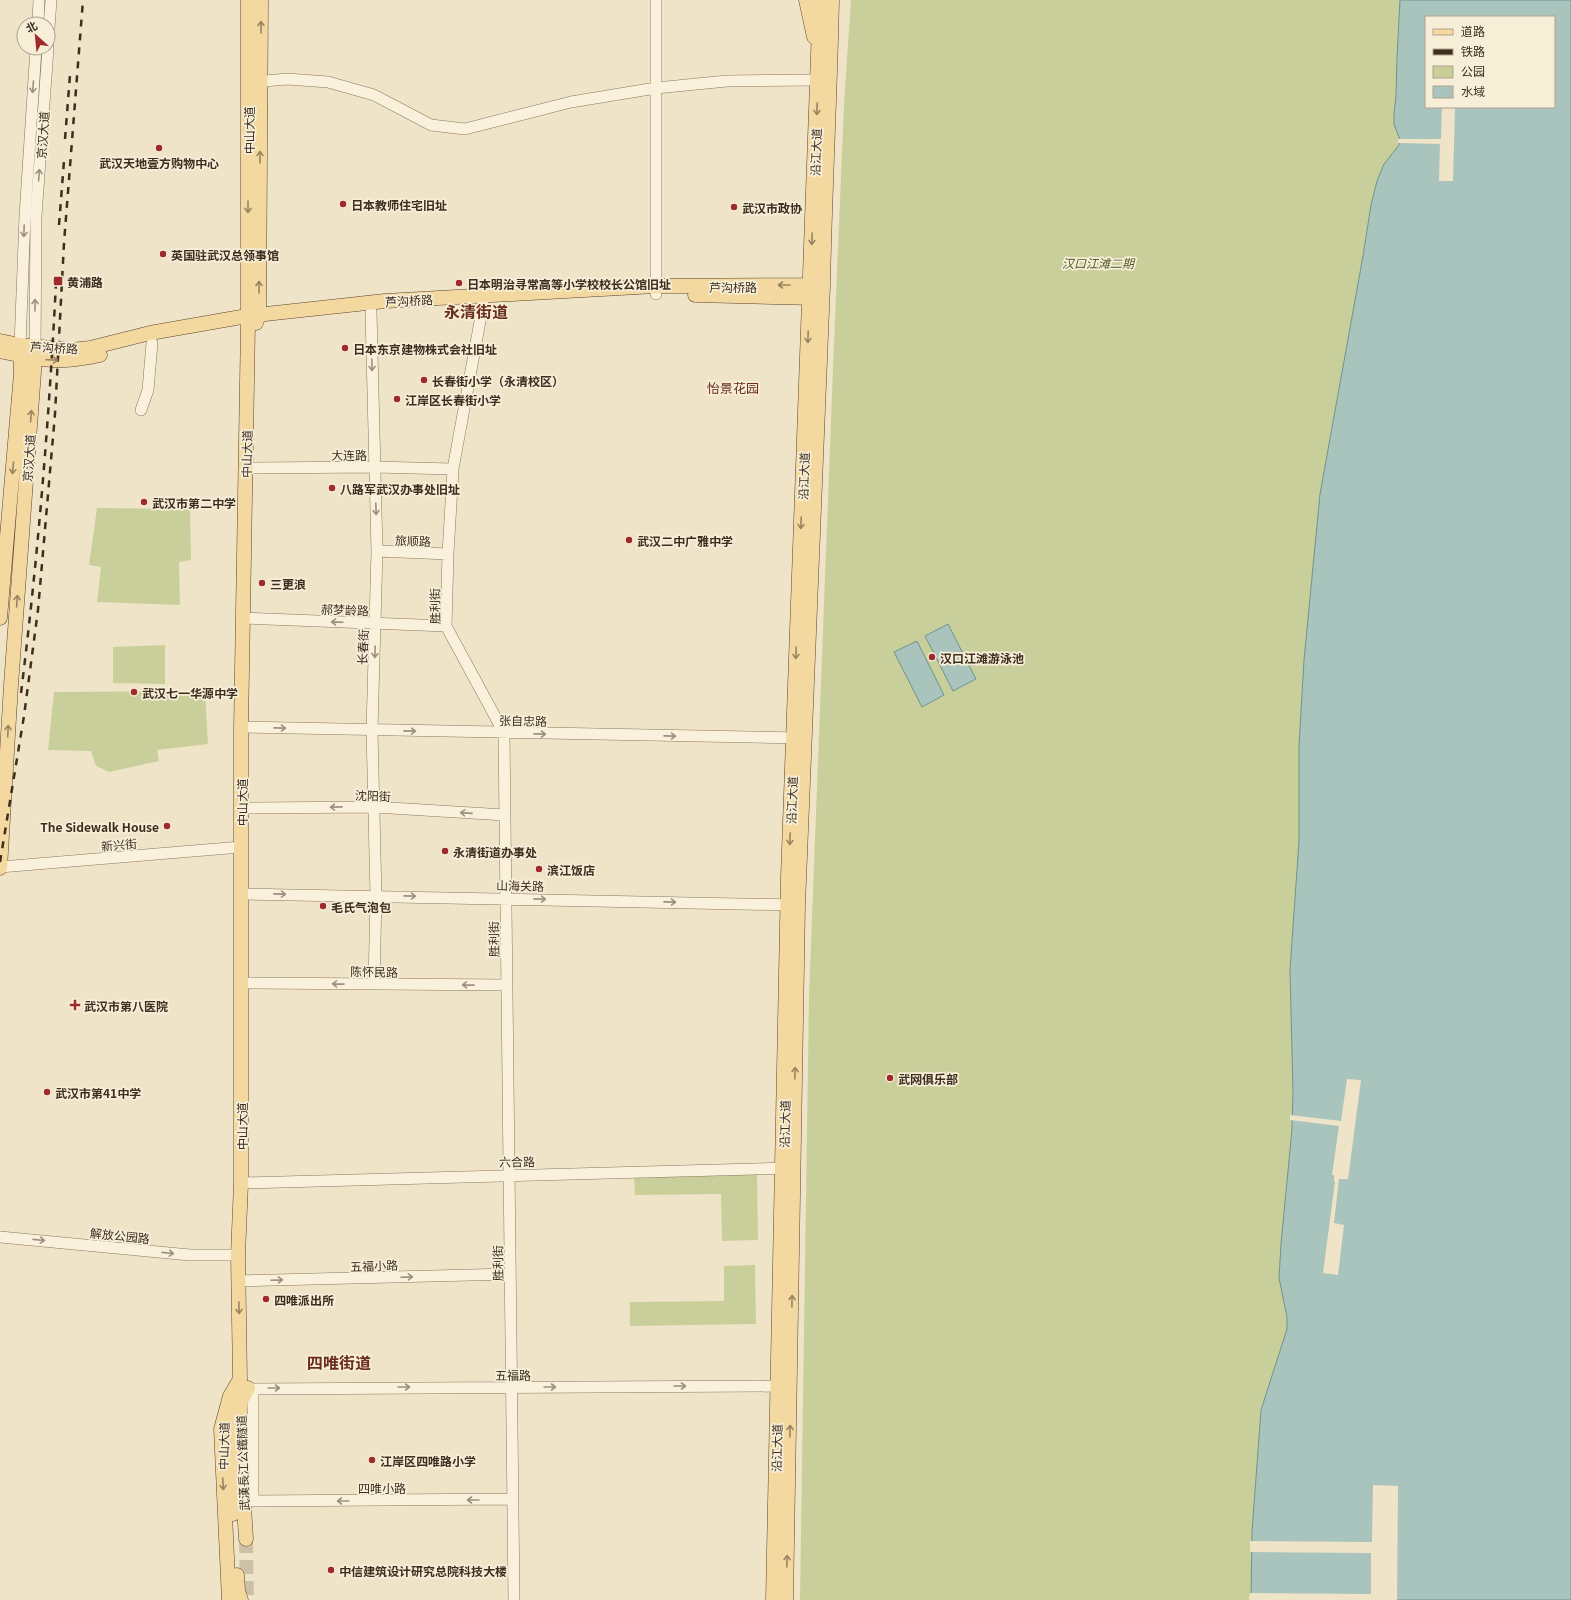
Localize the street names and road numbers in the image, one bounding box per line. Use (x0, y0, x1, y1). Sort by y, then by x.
street label: 中山大道 (240, 106, 257, 154)
street label: 京汉大道 (32, 110, 52, 160)
street label: 沿江大道 (806, 128, 824, 176)
street label: 芦沟桥路 (709, 278, 757, 295)
street label: 芦沟桥路 (385, 290, 433, 310)
street label: 芦沟桥路 (30, 337, 78, 357)
street label: 中山大道 (237, 430, 255, 478)
street label: 京汉大道 (18, 433, 38, 483)
street label: 大连路 (331, 446, 367, 463)
street label: 沿江大道 (794, 452, 812, 500)
street label: 旅顺路 (395, 531, 431, 549)
street label: 胜利街 (425, 588, 443, 624)
street label: 郝梦龄路 (321, 600, 369, 618)
street label: 长春街 (353, 629, 371, 665)
street label: 张自忠路 (499, 711, 547, 729)
street label: 沿江大道 (782, 776, 800, 824)
street label: 中山大道 (233, 778, 250, 826)
street label: 沈阳街 (355, 786, 391, 804)
street label: 新兴街 (100, 834, 138, 854)
street label: 山海关路 (496, 876, 544, 894)
street label: 胜利街 (484, 921, 502, 957)
street label: 陈怀民路 (350, 962, 398, 980)
street label: 沿江大道 (775, 1100, 793, 1148)
street label: 中山大道 (233, 1102, 250, 1150)
street label: 六合路 (499, 1152, 535, 1170)
street label: 解放公园路 (89, 1223, 151, 1247)
street label: 胜利街 (488, 1245, 506, 1281)
street label: 五福小路 (350, 1256, 398, 1274)
street label: 五福路 (495, 1366, 531, 1383)
street label: 武漢長江公鐵隧道 (232, 1415, 252, 1511)
street label: 中山大道 (214, 1422, 232, 1470)
street label: 沿江大道 (767, 1424, 785, 1472)
street label: 四唯小路 (358, 1479, 406, 1496)

